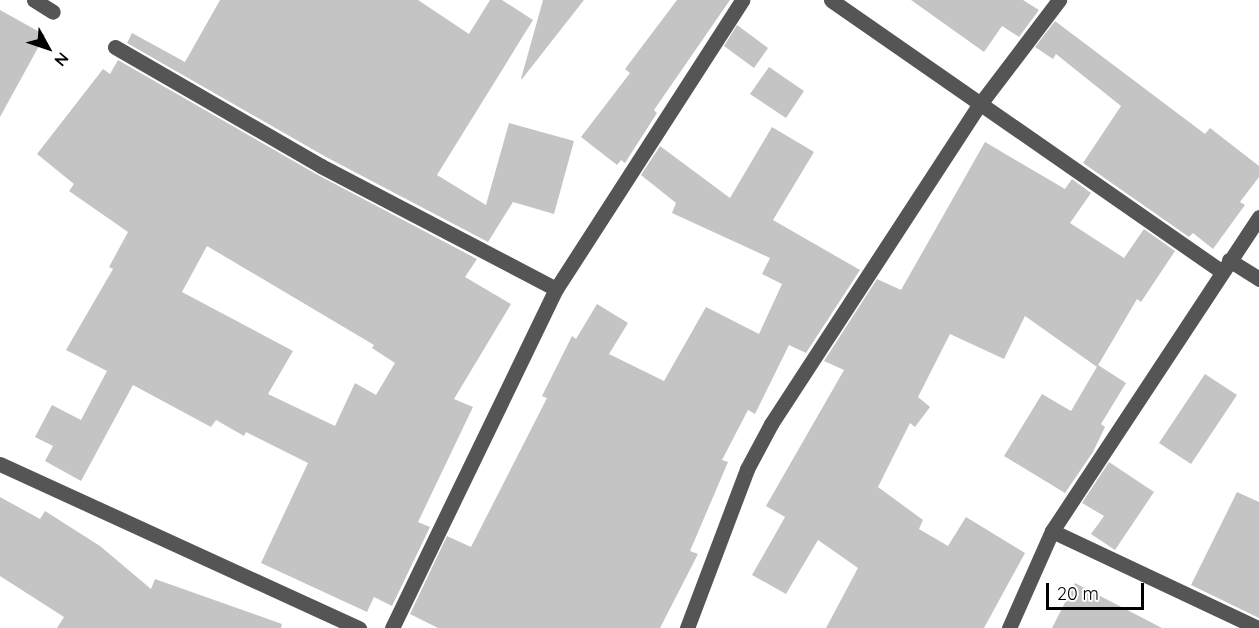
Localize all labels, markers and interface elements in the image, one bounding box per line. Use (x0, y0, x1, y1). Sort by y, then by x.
north arrow (18, 18, 78, 78)
text: N (50, 49, 73, 70)
scale bar (1049, 571, 1146, 609)
text: 20 m (1057, 582, 1099, 605)

